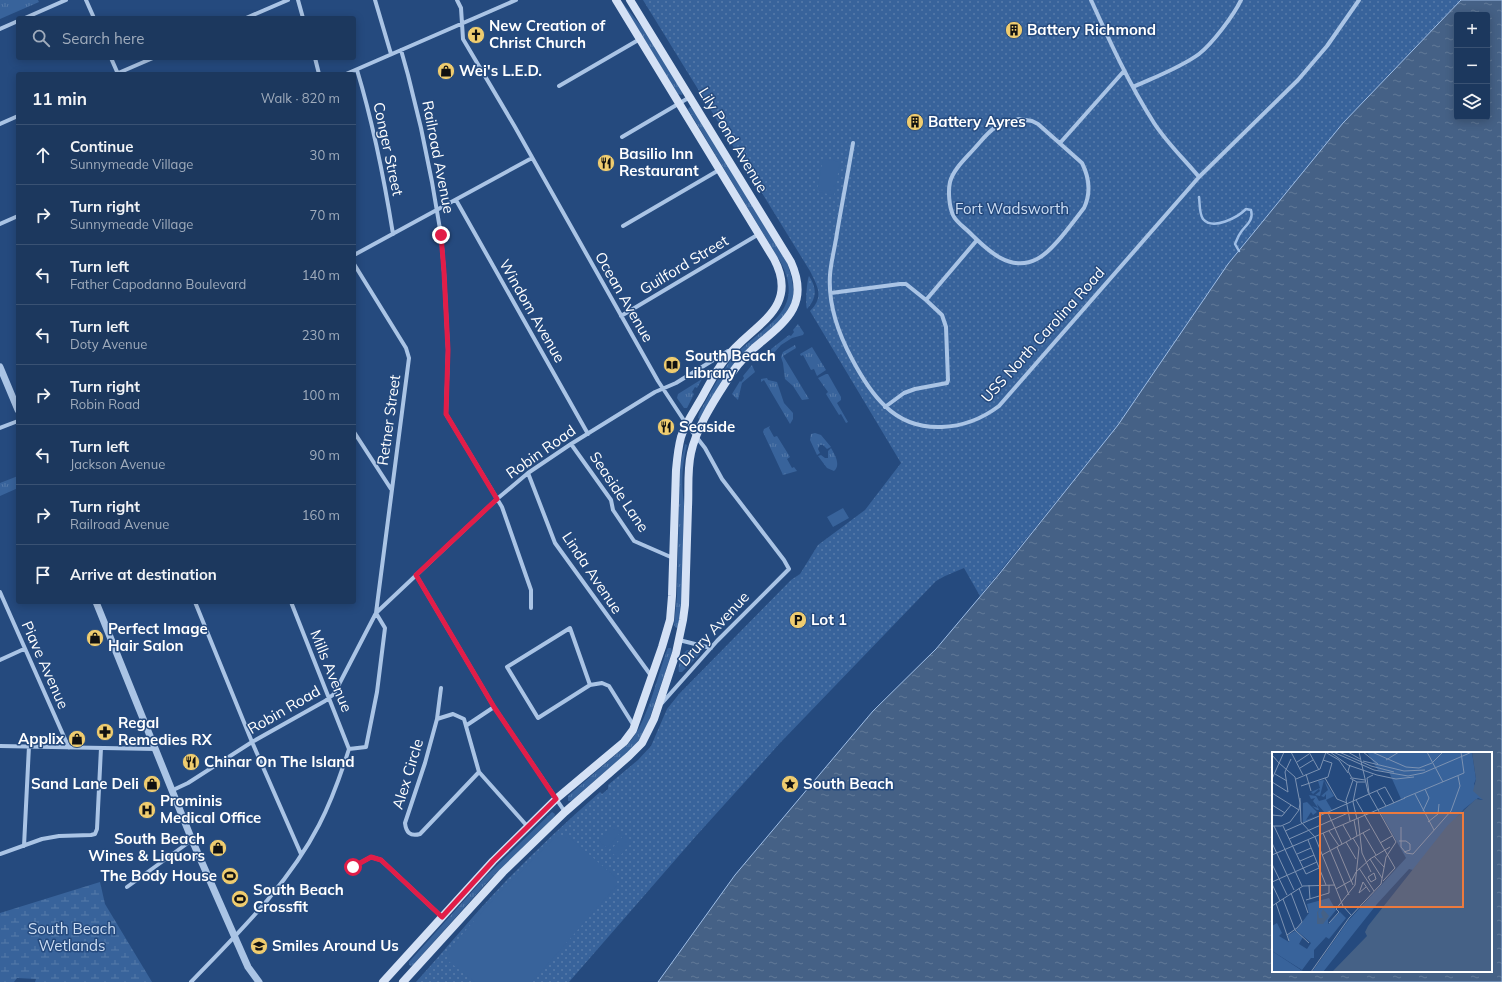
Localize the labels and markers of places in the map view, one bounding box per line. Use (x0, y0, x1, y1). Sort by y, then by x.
place label: New Creation of Christ Church (489, 16, 606, 52)
building icon: Battery Richmond (1004, 20, 1024, 40)
place label: Battery Richmond (1027, 20, 1156, 39)
church icon: New Creation of Christ Church (466, 25, 486, 45)
shop icon: Wei's L.E.D. (436, 61, 456, 81)
place label: Wei's L.E.D. (459, 61, 542, 80)
building icon: Battery Ayres (905, 112, 925, 132)
place label: Battery Ayres (928, 112, 1026, 131)
place label: Basilio Inn Restaurant (619, 144, 699, 180)
restaurant icon: Basilio Inn Restaurant (596, 153, 616, 173)
place label: South Beach Library (685, 346, 776, 382)
library icon: South Beach Library (662, 355, 682, 375)
restaurant icon: Seaside (656, 417, 676, 437)
place label: Seaside (679, 417, 735, 436)
parking icon: Lot 1 (788, 610, 808, 630)
place label: Lot 1 (811, 610, 847, 629)
place label: Perfect Image Hair Salon (108, 619, 208, 655)
shop icon: Perfect Image Hair Salon (85, 628, 105, 648)
place label: Regal Remedies RX (118, 713, 213, 749)
pharmacy icon: Regal Remedies RX (95, 722, 115, 742)
place label: Applix (18, 729, 65, 748)
shop icon: Applix (67, 729, 87, 749)
restaurant icon: Chinar On The Island (181, 752, 201, 772)
place label: Chinar On The Island (204, 752, 355, 771)
place label: Sand Lane Deli (31, 774, 139, 793)
shop icon: Sand Lane Deli (142, 774, 162, 794)
place icon: South Beach (780, 774, 800, 794)
place label: South Beach (803, 774, 894, 793)
place label: Prominis Medical Office (160, 791, 261, 827)
hospital icon: Prominis Medical Office (137, 800, 157, 820)
place label: South Beach Wines & Liquors (88, 829, 205, 865)
shop icon: South Beach Wines & Liquors (208, 838, 228, 858)
place label: The Body House (100, 866, 217, 885)
sports icon: The Body House (220, 866, 240, 886)
place label: South Beach Crossfit (253, 880, 344, 916)
sports icon: South Beach Crossfit (230, 889, 250, 909)
school or university icon: Smiles Around Us (249, 936, 269, 956)
place label: Smiles Around Us (272, 936, 399, 955)

